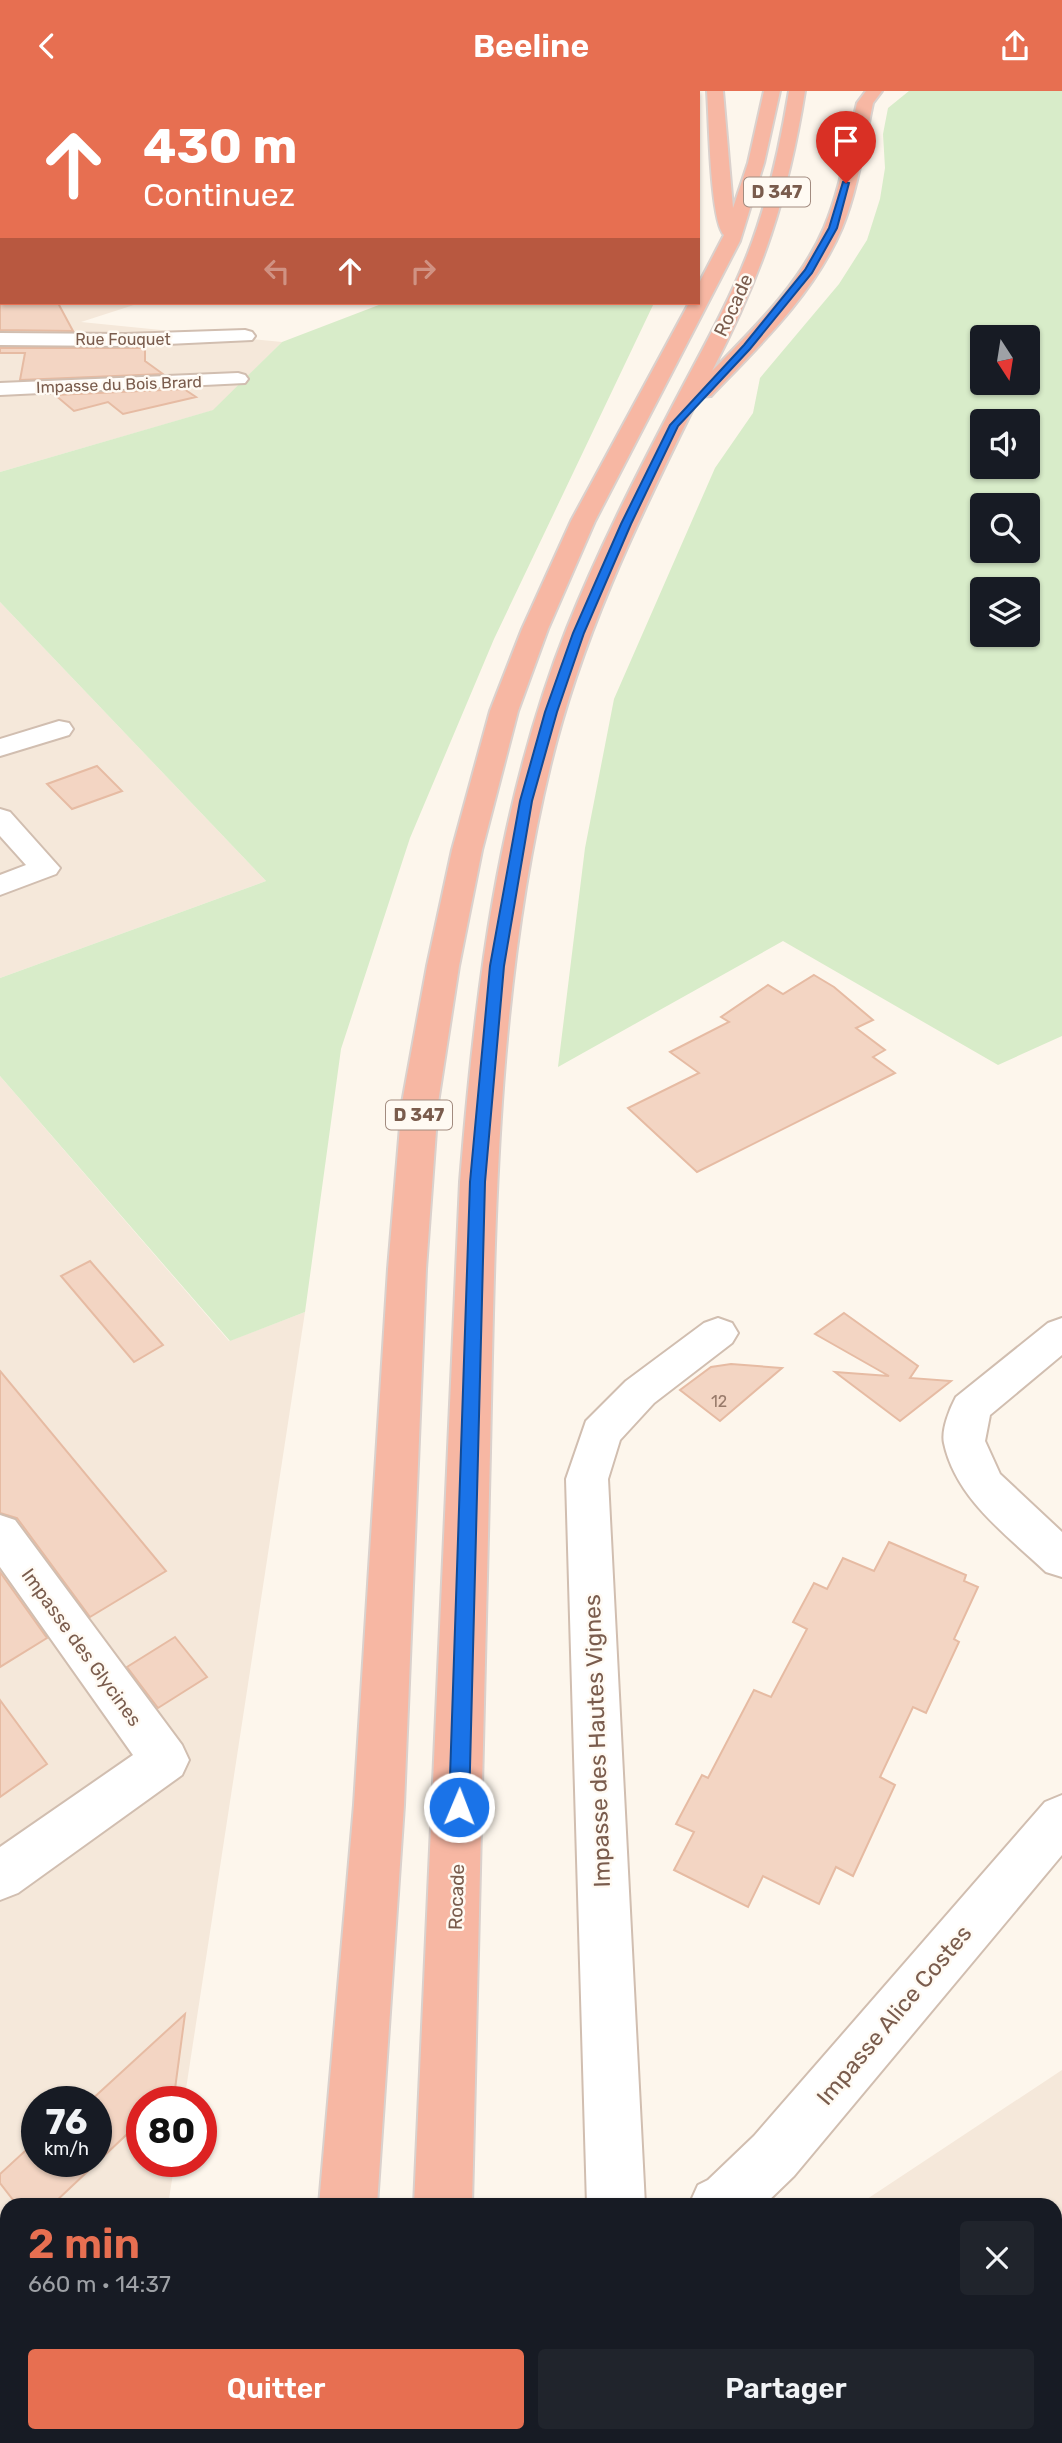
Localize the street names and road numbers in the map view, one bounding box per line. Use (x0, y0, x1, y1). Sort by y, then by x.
road number: D 347 (744, 177, 810, 207)
street label: Rocade (709, 270, 758, 340)
street label: Rue Fouquet (75, 330, 171, 349)
street label: Impasse du Bois Brard (36, 372, 202, 397)
road number: D 347 (386, 1100, 452, 1129)
street label: Impasse des Glycines (17, 1564, 147, 1731)
street label: Impasse des Hautes Vignes (578, 1594, 616, 1888)
street label: Rocade (444, 1864, 469, 1930)
street label: Impasse Alice Costes (811, 1919, 977, 2111)

